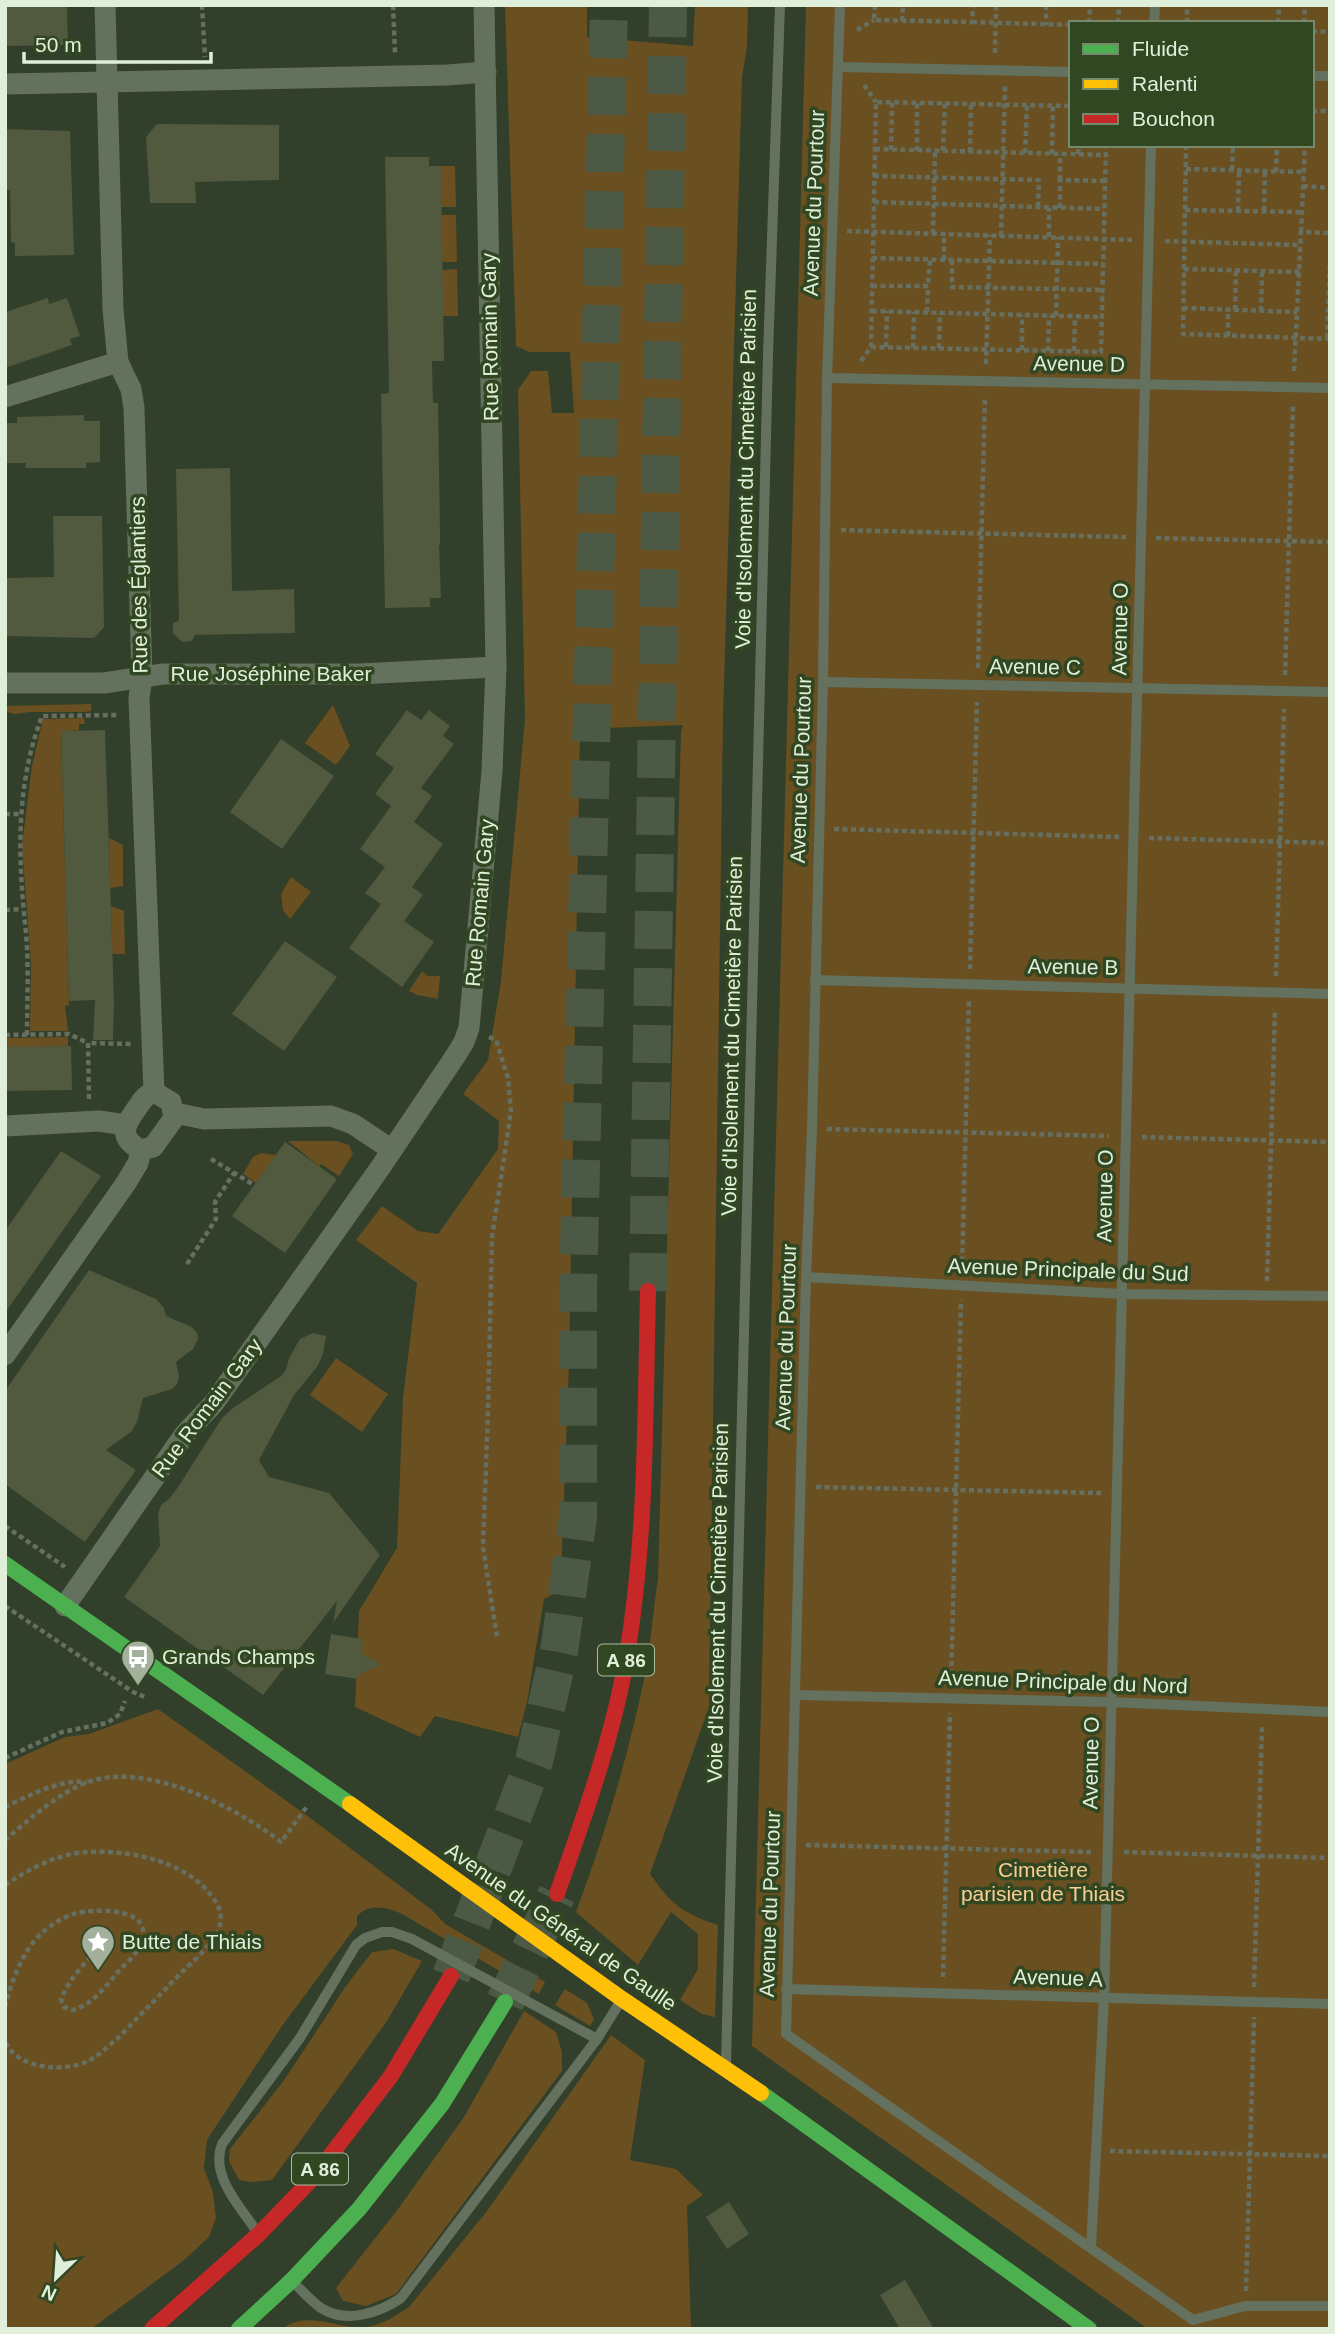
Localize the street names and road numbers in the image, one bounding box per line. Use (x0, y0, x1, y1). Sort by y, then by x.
street label: Avenue du Pourtour (799, 109, 828, 297)
street label: Rue Romain Gary (477, 252, 502, 421)
street label: Voie d'Isolement du Cimetière Parisien (731, 289, 760, 649)
street label: Avenue D (1033, 351, 1125, 376)
street label: Rue des Églantiers (125, 496, 152, 674)
street label: Avenue O (1107, 582, 1132, 676)
street label: Avenue C (989, 654, 1081, 679)
street label: Rue Joséphine Baker (171, 662, 371, 685)
street label: Avenue du Pourtour (786, 676, 815, 864)
street label: Rue Romain Gary (461, 818, 498, 988)
street label: Voie d'Isolement du Cimetière Parisien (717, 856, 746, 1216)
street label: Avenue B (1027, 954, 1119, 979)
street label: Avenue O (1092, 1149, 1117, 1243)
street label: Avenue du Pourtour (771, 1243, 800, 1431)
street label: Avenue Principale du Sud (947, 1254, 1189, 1285)
street label: Rue Romain Gary (147, 1333, 267, 1482)
street label: Voie d'Isolement du Cimetière Parisien (703, 1423, 732, 1783)
road number: A 86 (598, 1644, 654, 1676)
street label: Avenue Principale du Nord (938, 1666, 1188, 1697)
street label: Avenue O (1078, 1716, 1103, 1810)
street label: Avenue du Pourtour (755, 1810, 784, 1998)
street label: Avenue du Général de Gaulle (442, 1838, 681, 2015)
street label: Avenue A (1013, 1964, 1103, 1991)
road number: A 86 (292, 2154, 348, 2184)

